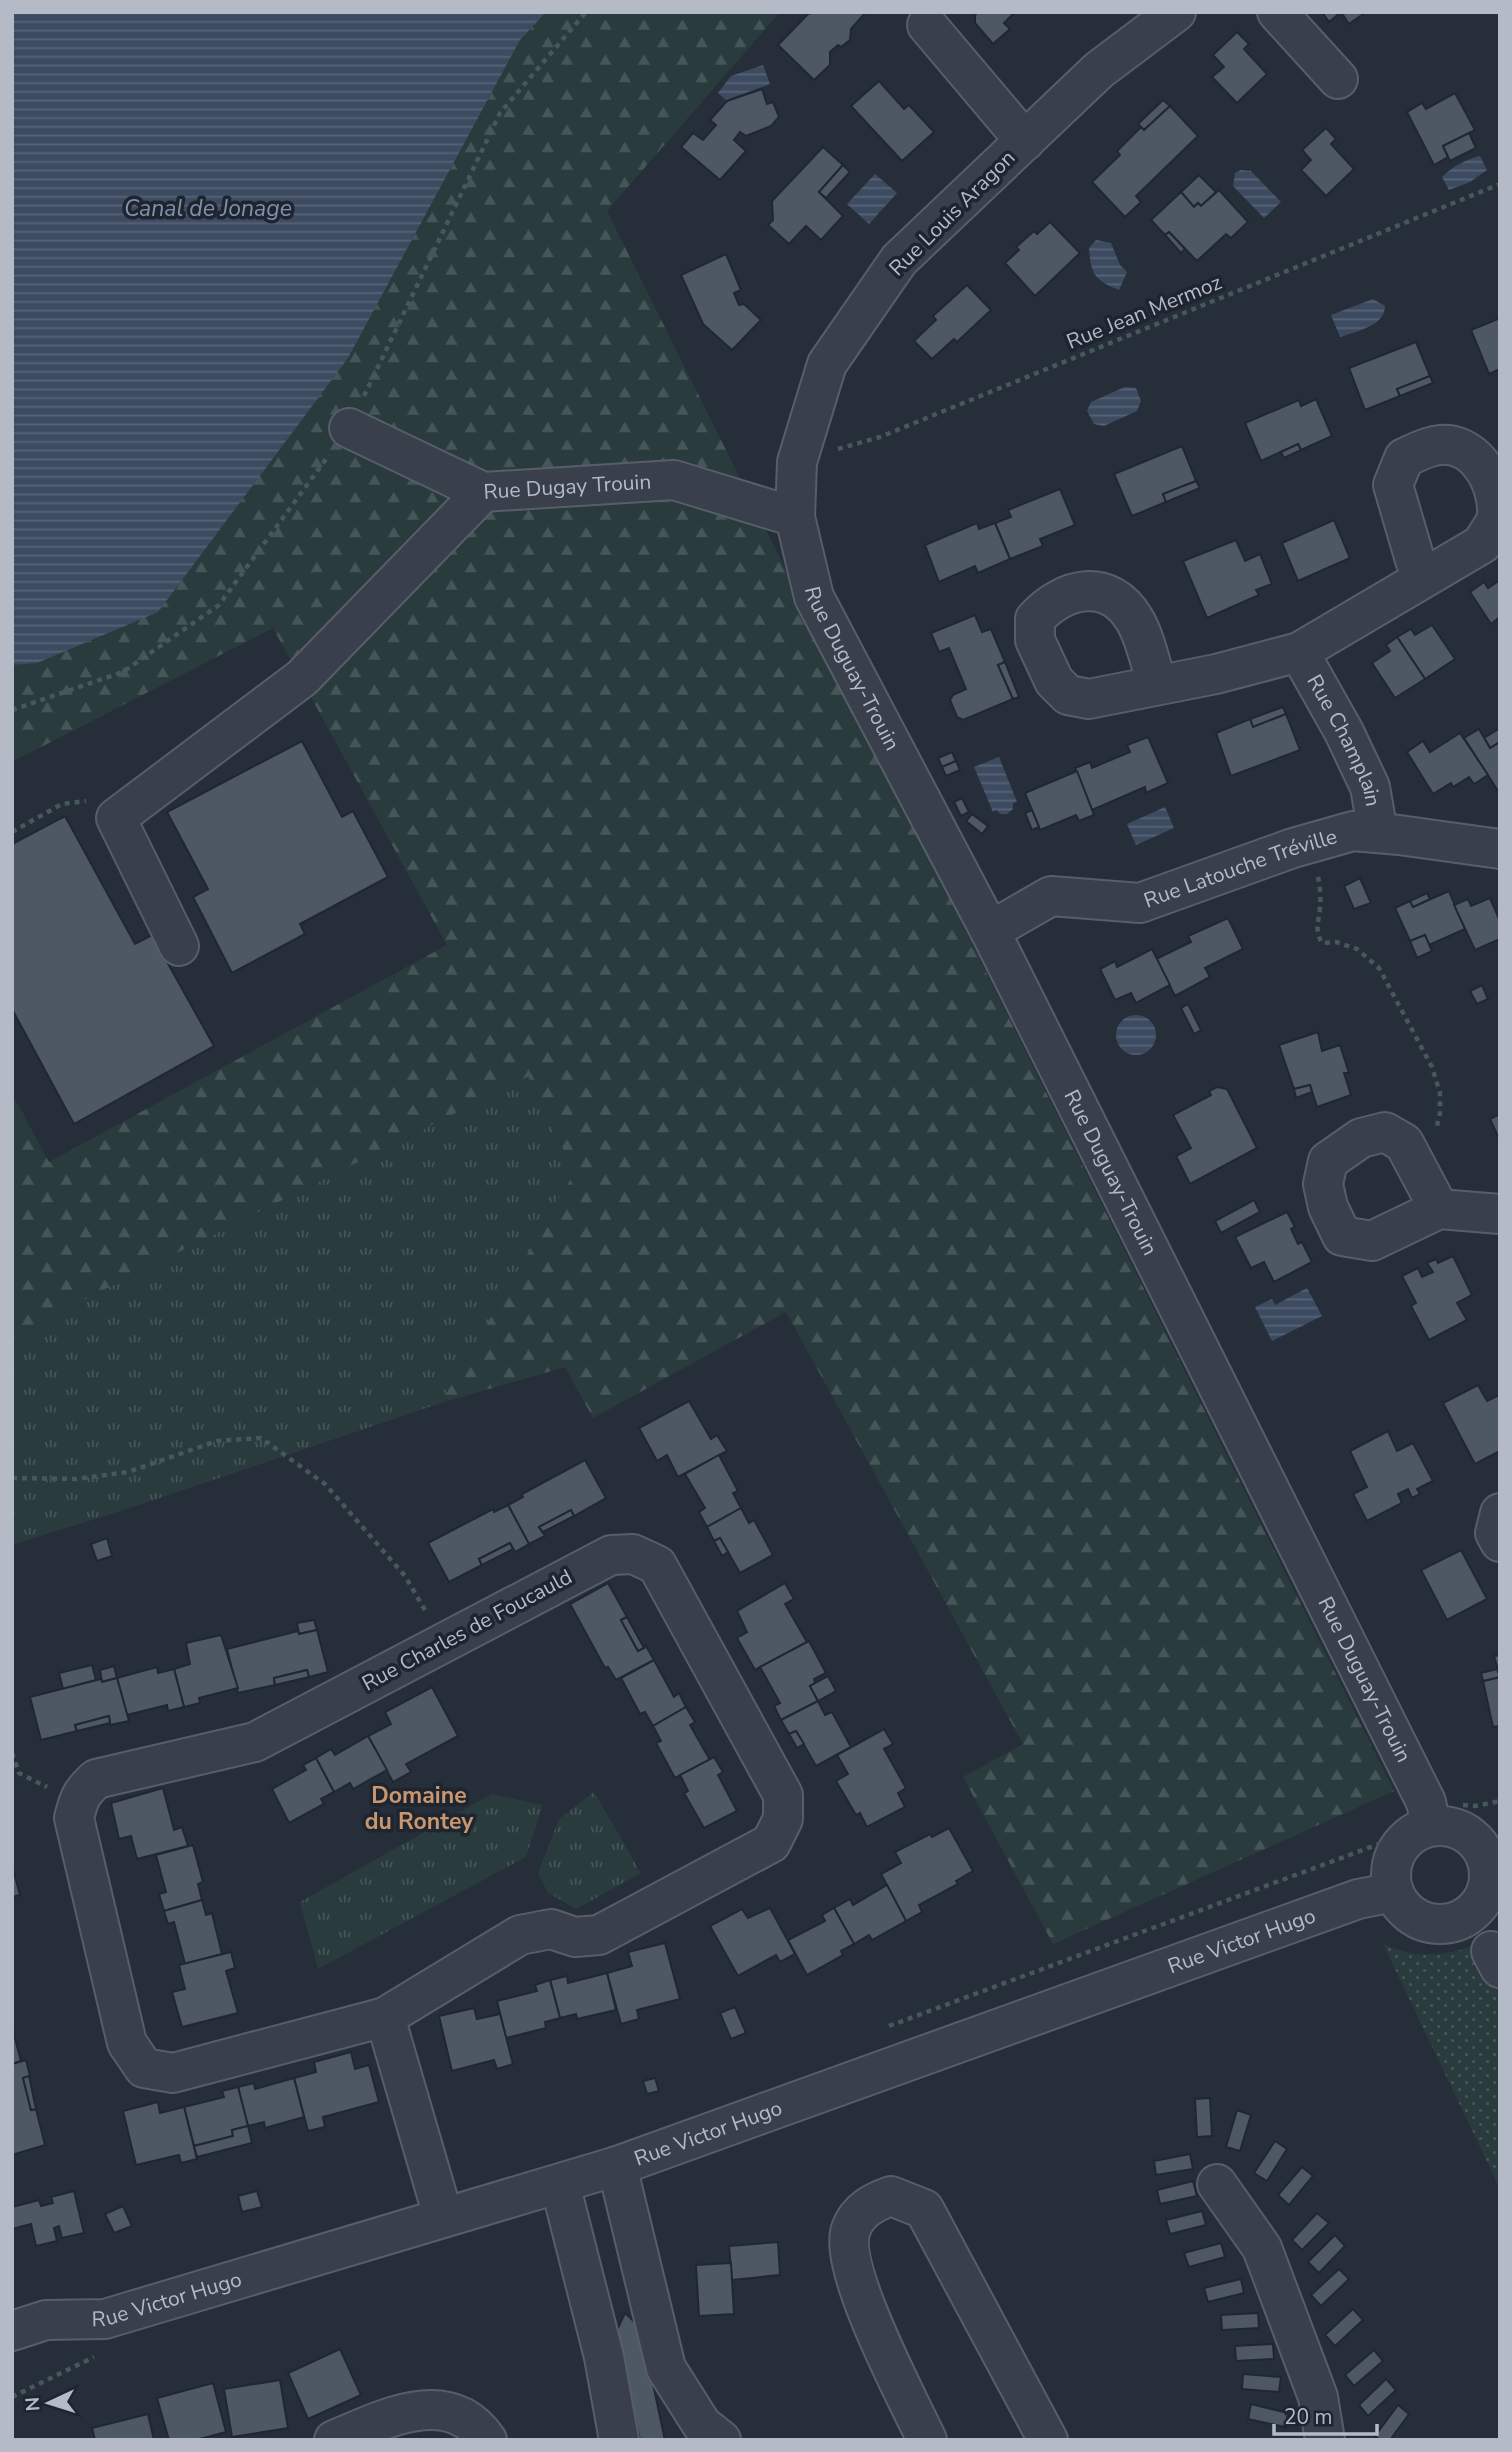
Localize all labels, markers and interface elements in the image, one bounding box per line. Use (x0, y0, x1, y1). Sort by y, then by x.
street label: Rue Louis Aragon (883, 144, 1021, 282)
water label: Canal de Jonage (124, 193, 292, 224)
street label: Rue Jean Mermoz (1062, 268, 1226, 356)
street label: Rue Dugay Trouin (483, 467, 652, 506)
street label: Rue Duguay-Trouin (798, 584, 906, 755)
street label: Rue Champlain (1301, 670, 1387, 809)
street label: Rue Latouche Tréville (1140, 822, 1340, 914)
street label: Rue Duguay-Trouin (1058, 1085, 1164, 1260)
street label: Rue Charles de Foucauld (357, 1563, 577, 1697)
street label: Rue Duguay-Trouin (1311, 1592, 1418, 1767)
district label: Domaine du Rontey (365, 1780, 474, 1837)
street label: Rue Victor Hugo (1164, 1901, 1319, 1980)
street label: Rue Victor Hugo (630, 2094, 786, 2173)
street label: Rue Victor Hugo (91, 2265, 245, 2333)
north arrow (14, 2368, 84, 2438)
scale bar (1274, 2392, 1377, 2436)
text: N (20, 2396, 47, 2412)
text: 20 m (1284, 2403, 1333, 2431)

